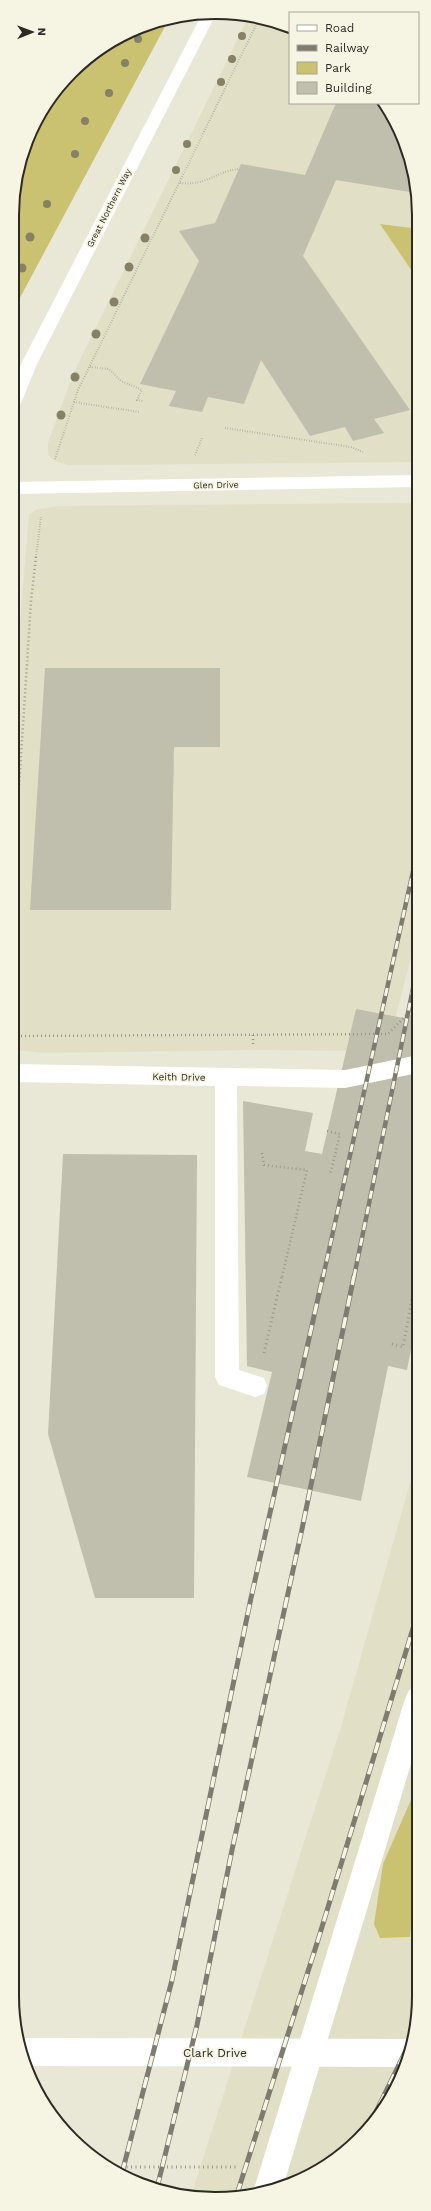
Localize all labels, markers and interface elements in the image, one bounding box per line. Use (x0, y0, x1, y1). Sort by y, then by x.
north arrow (12, 12, 52, 52)
legend (289, 12, 419, 104)
text: Road (325, 21, 354, 35)
text: N (35, 28, 48, 36)
text: Railway (325, 41, 370, 55)
text: Park (325, 61, 351, 75)
text: Building (325, 81, 372, 95)
street label: Great Northern Way (85, 167, 133, 249)
street label: Glen Drive (193, 480, 239, 490)
street label: Keith Drive (152, 1071, 206, 1083)
street label: Clark Drive (183, 2046, 247, 2060)

